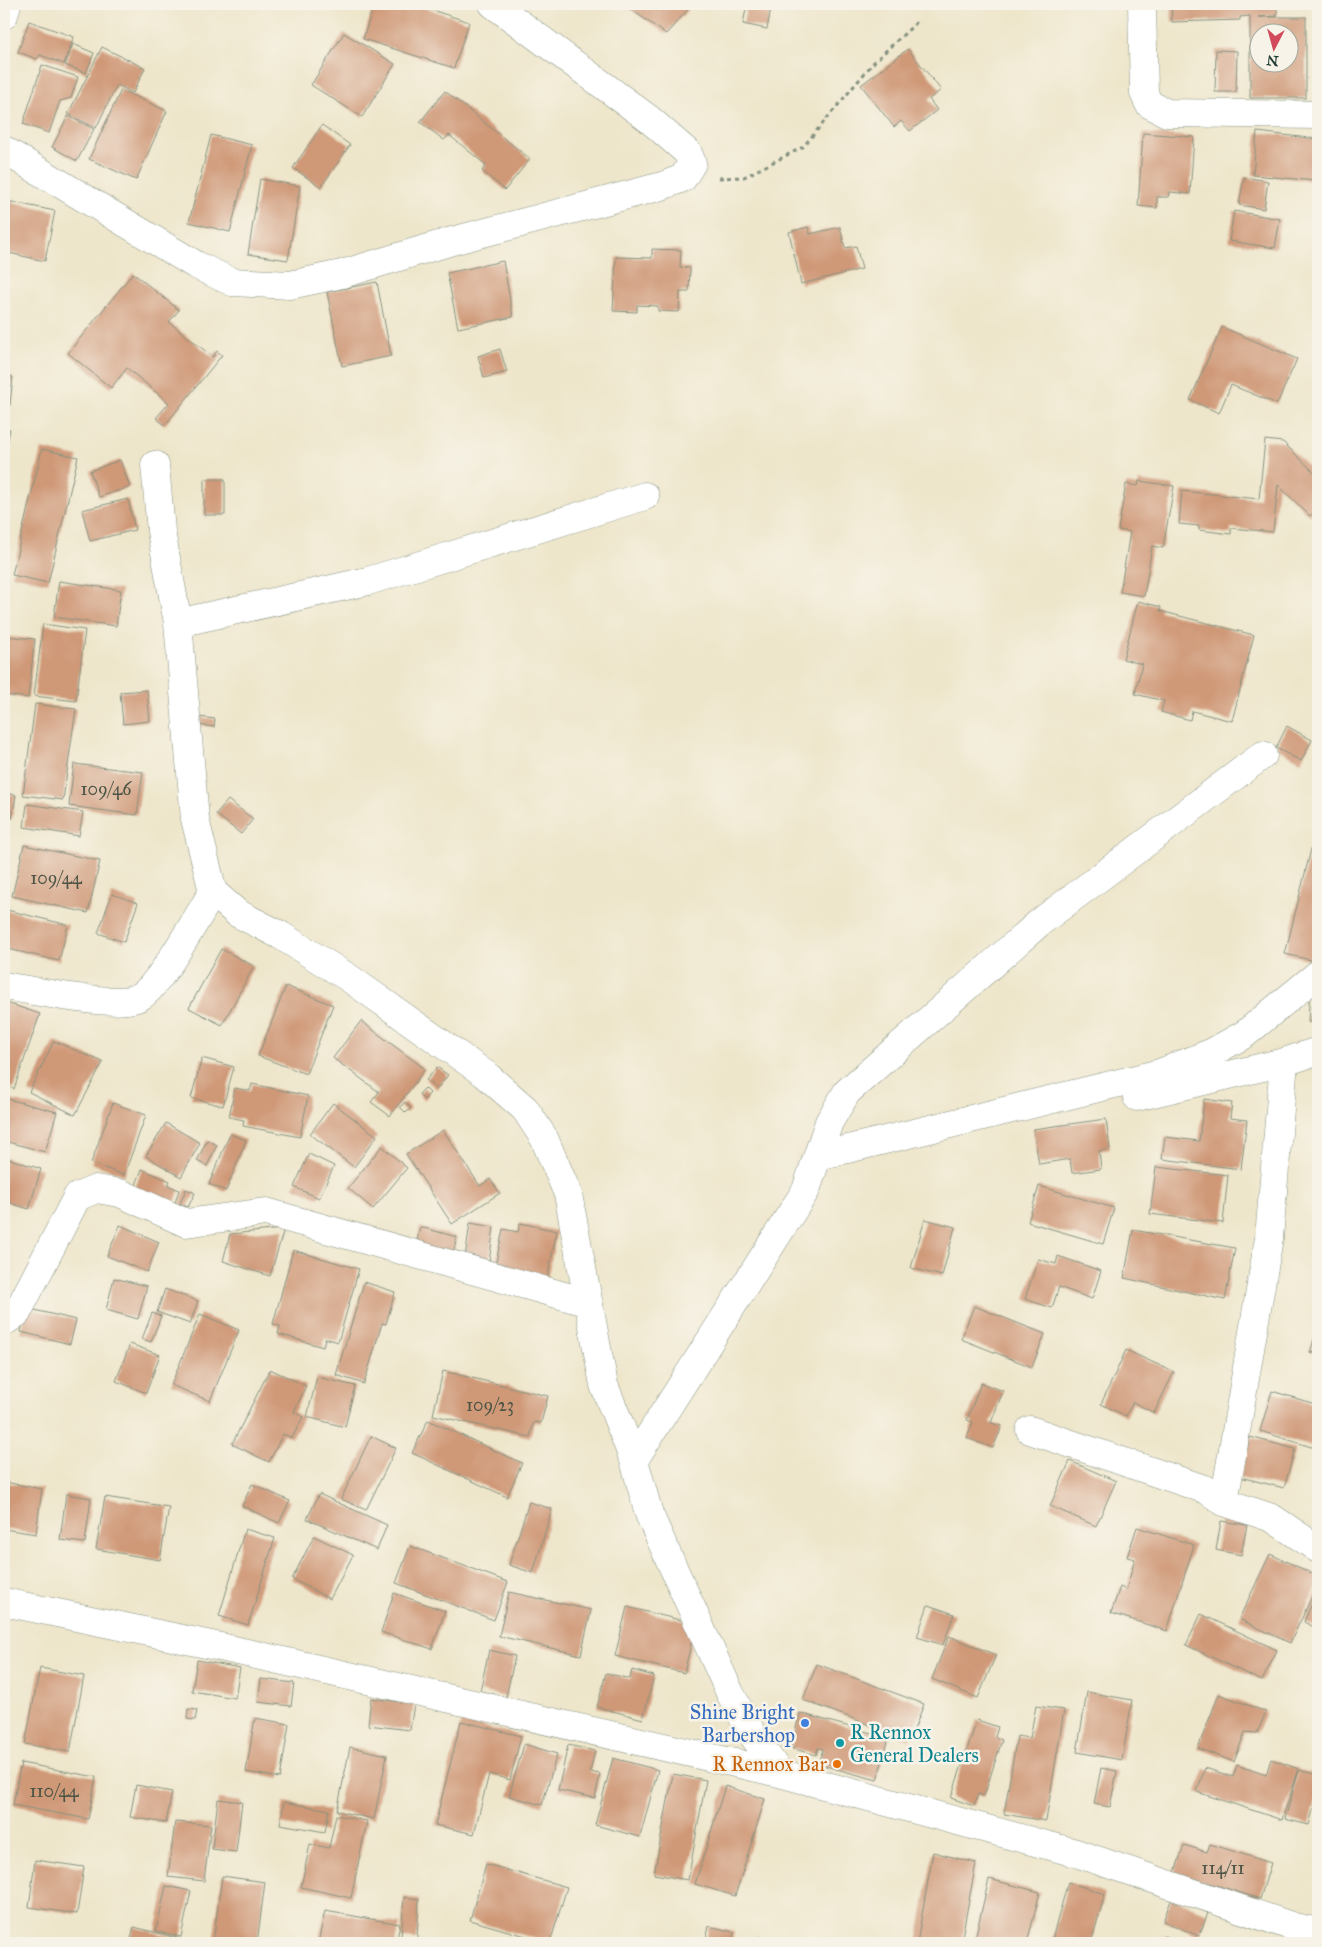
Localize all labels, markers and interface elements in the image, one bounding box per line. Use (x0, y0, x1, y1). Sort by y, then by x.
north arrow (1250, 22, 1300, 72)
text: N (1266, 51, 1279, 70)
house number: 109/46 (81, 778, 132, 800)
house number: 109/44 (30, 867, 83, 889)
house number: 109/23 (466, 1394, 514, 1416)
place label: Shine Bright Barbershop (690, 1700, 795, 1747)
marker: Shine Bright Barbershop (799, 1717, 811, 1729)
place label: R Rennox General Dealers (850, 1720, 979, 1767)
marker: R Rennox General Dealers (834, 1737, 846, 1749)
place label: R Rennox Bar (712, 1752, 827, 1776)
marker: R Rennox Bar (831, 1758, 843, 1770)
house number: 110/44 (29, 1780, 80, 1802)
house number: 114/11 (1201, 1857, 1245, 1879)

